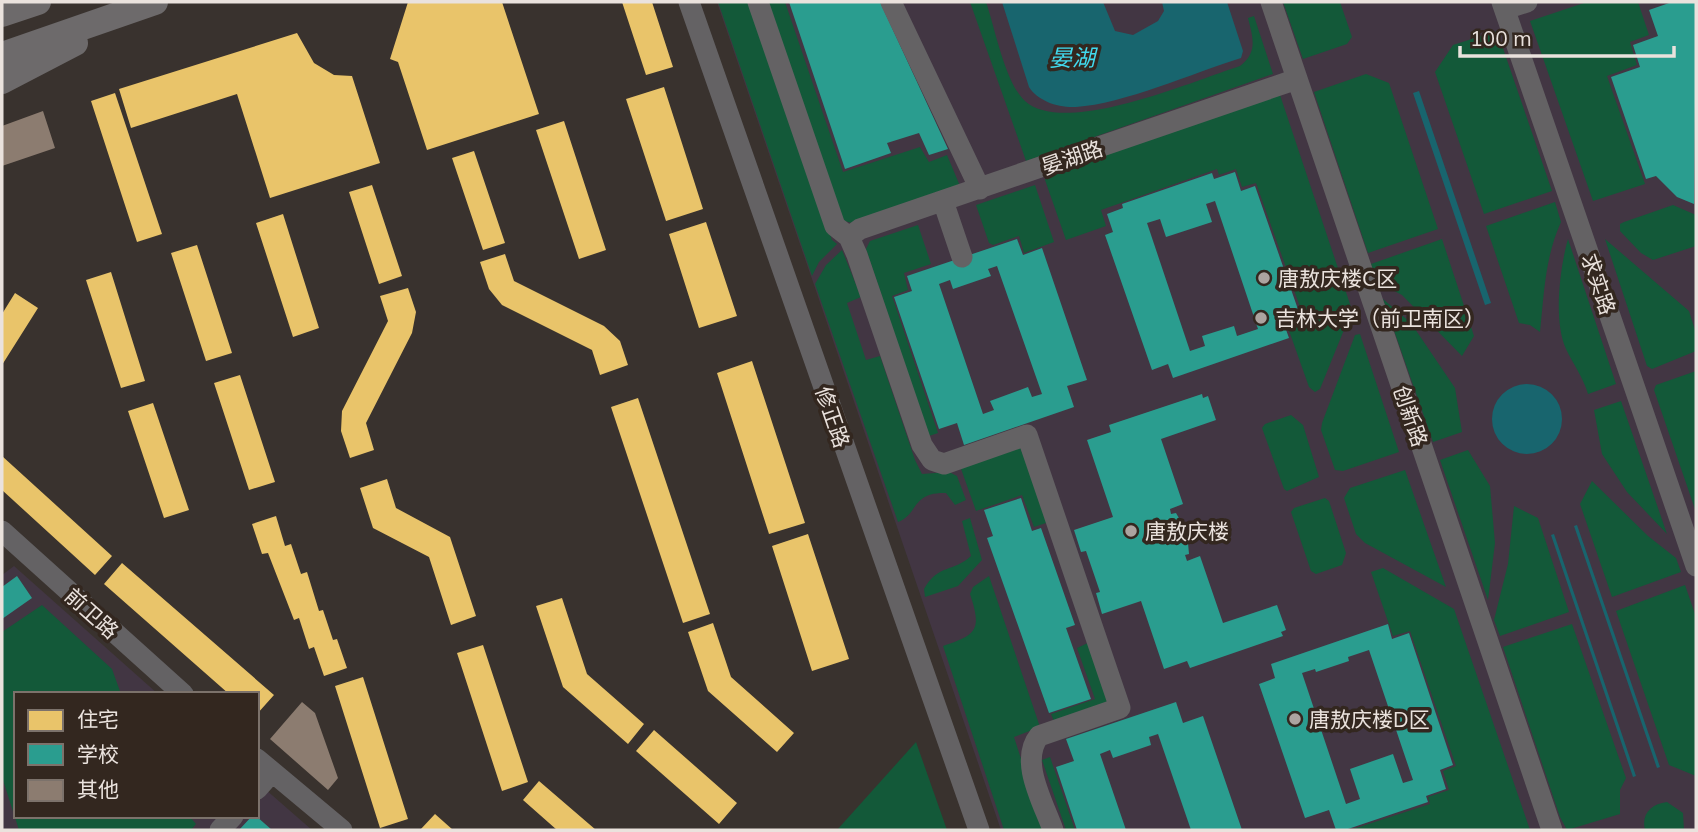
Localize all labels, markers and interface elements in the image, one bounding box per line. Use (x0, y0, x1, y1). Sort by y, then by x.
scale bar (1460, 14, 1674, 58)
text: 100 m (1470, 25, 1532, 51)
water label: 晏湖 (1049, 43, 1098, 72)
street label: 晏湖路 (1038, 134, 1106, 180)
street label: 求实路 (1576, 250, 1622, 318)
place label: 唐敖庆楼C区 (1278, 265, 1397, 291)
marker: 唐敖庆楼C区 (1256, 270, 1272, 286)
place label: 吉林大学（前卫南区） (1275, 305, 1485, 331)
marker: 吉林大学（前卫南区） (1253, 310, 1269, 326)
street label: 创新路 (1388, 382, 1434, 450)
street label: 修正路 (810, 383, 856, 451)
place label: 唐敖庆楼 (1145, 518, 1229, 544)
marker: 唐敖庆楼 (1123, 523, 1139, 539)
street label: 前卫路 (60, 582, 124, 644)
legend (14, 692, 259, 818)
text: 住宅 (77, 706, 119, 732)
place label: 唐敖庆楼D区 (1309, 706, 1430, 732)
marker: 唐敖庆楼D区 (1287, 711, 1303, 727)
text: 学校 (77, 741, 119, 767)
text: 其他 (77, 776, 119, 802)

